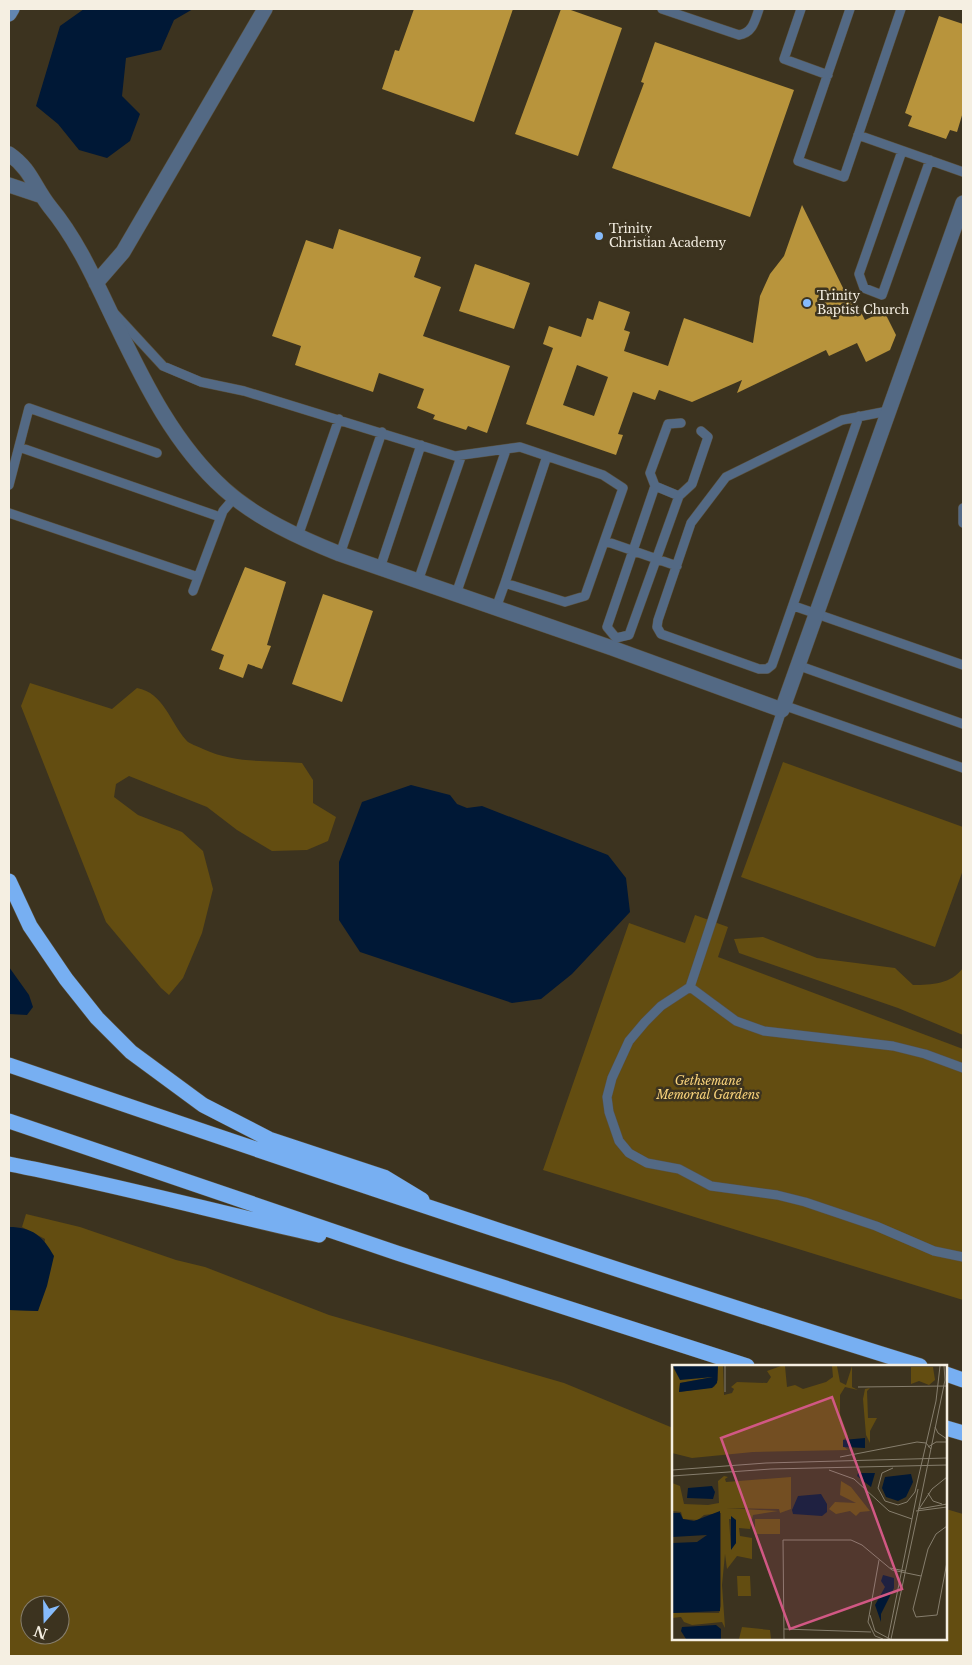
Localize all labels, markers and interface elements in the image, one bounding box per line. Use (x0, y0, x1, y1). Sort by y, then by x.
place label: Trinity Christian Academy (609, 221, 726, 250)
marker: Trinity Christian Academy (593, 230, 605, 242)
place label: Trinity Baptist Church (817, 288, 909, 317)
marker: Trinity Baptist Church (801, 297, 813, 309)
park label: Gethsemane Memorial Gardens (655, 1073, 760, 1102)
inset map (672, 1365, 947, 1640)
north arrow (20, 1595, 70, 1645)
text: N (31, 1622, 50, 1643)

